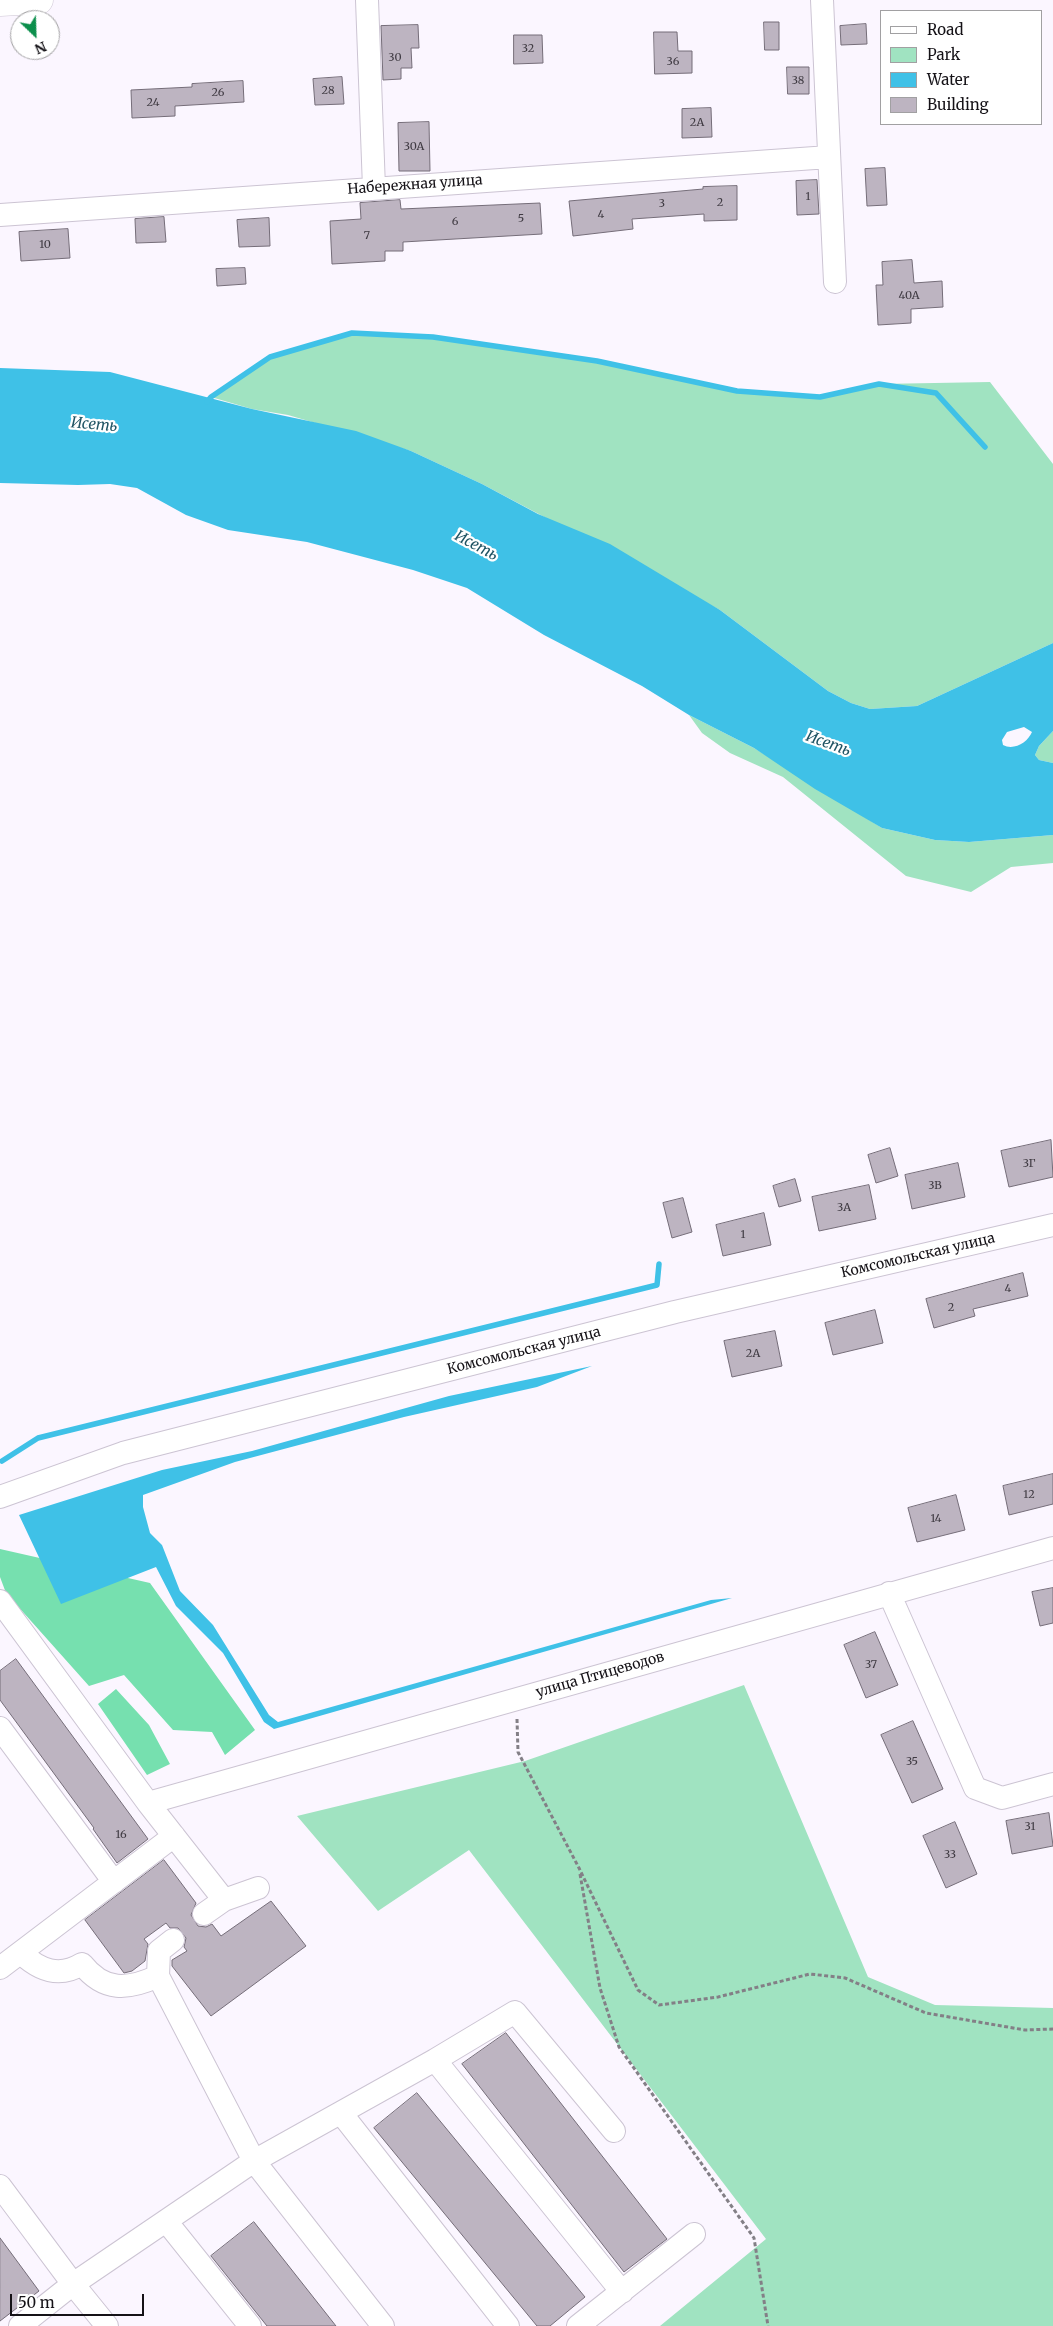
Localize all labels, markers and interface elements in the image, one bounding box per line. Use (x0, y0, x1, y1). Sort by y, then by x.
north arrow (10, 10, 60, 60)
legend (880, 10, 1043, 125)
text: Road (927, 20, 963, 39)
text: N (32, 37, 49, 58)
house number: 32 (522, 42, 534, 56)
text: Park (927, 45, 960, 64)
house number: 30 (388, 51, 402, 65)
house number: 36 (667, 55, 679, 69)
text: Water (927, 70, 969, 89)
house number: 38 (792, 74, 804, 88)
house number: 28 (322, 84, 334, 98)
house number: 26 (212, 86, 224, 100)
text: Building (927, 95, 989, 114)
house number: 24 (147, 96, 159, 110)
house number: 2А (690, 116, 704, 130)
house number: 30А (404, 140, 424, 154)
street label: Набережная улица (347, 172, 483, 198)
house number: 1 (806, 190, 810, 204)
house number: 2 (717, 196, 723, 210)
house number: 3 (659, 197, 665, 211)
house number: 4 (598, 208, 604, 222)
house number: 5 (518, 212, 524, 226)
house number: 6 (452, 215, 458, 229)
house number: 7 (364, 229, 370, 243)
house number: 10 (39, 238, 51, 252)
house number: 40А (898, 289, 920, 303)
water label: Исеть (70, 414, 118, 436)
water label: Исеть (451, 527, 501, 565)
water label: Исеть (803, 728, 853, 760)
house number: 3Г (1023, 1157, 1035, 1171)
house number: 3В (928, 1179, 942, 1193)
house number: 3А (837, 1201, 851, 1215)
house number: 1 (741, 1228, 745, 1242)
street label: Комсомольская улица (839, 1230, 997, 1282)
house number: 4 (1005, 1282, 1011, 1296)
house number: 2 (948, 1301, 954, 1315)
street label: Комсомольская улица (446, 1324, 602, 1378)
house number: 2А (746, 1347, 760, 1361)
house number: 12 (1023, 1488, 1035, 1502)
house number: 14 (930, 1512, 942, 1526)
street label: улица Птицеводов (534, 1649, 666, 1701)
house number: 37 (865, 1658, 877, 1672)
house number: 35 (906, 1755, 918, 1769)
house number: 31 (1025, 1820, 1035, 1834)
house number: 16 (115, 1828, 127, 1842)
house number: 33 (944, 1848, 956, 1862)
scale bar (12, 2284, 146, 2316)
text: 50 m (18, 2293, 55, 2312)

